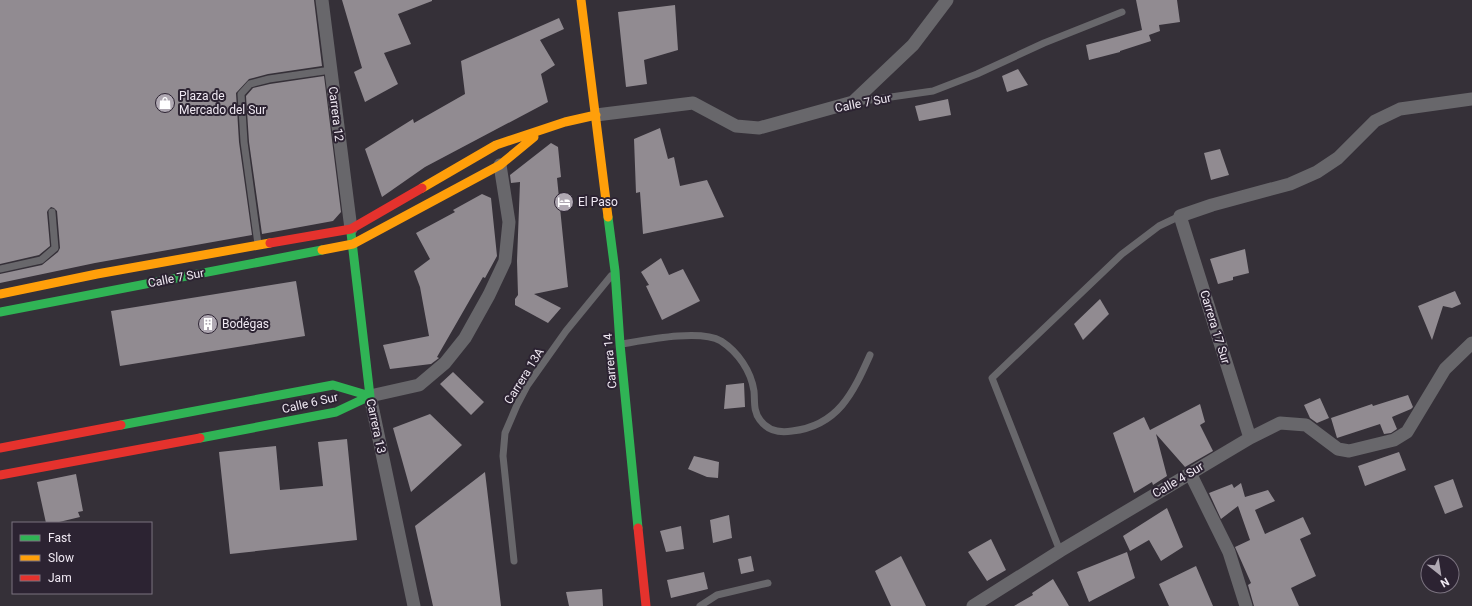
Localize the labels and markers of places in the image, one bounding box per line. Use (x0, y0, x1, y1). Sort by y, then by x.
place label: Plaza de Mercado del Sur (179, 89, 266, 117)
shop icon: Plaza de Mercado del Sur (154, 92, 176, 114)
hotel icon: El Paso (553, 191, 575, 213)
place label: El Paso (578, 195, 618, 209)
building icon: Bodégas (197, 313, 219, 335)
place label: Bodégas (222, 317, 269, 331)

